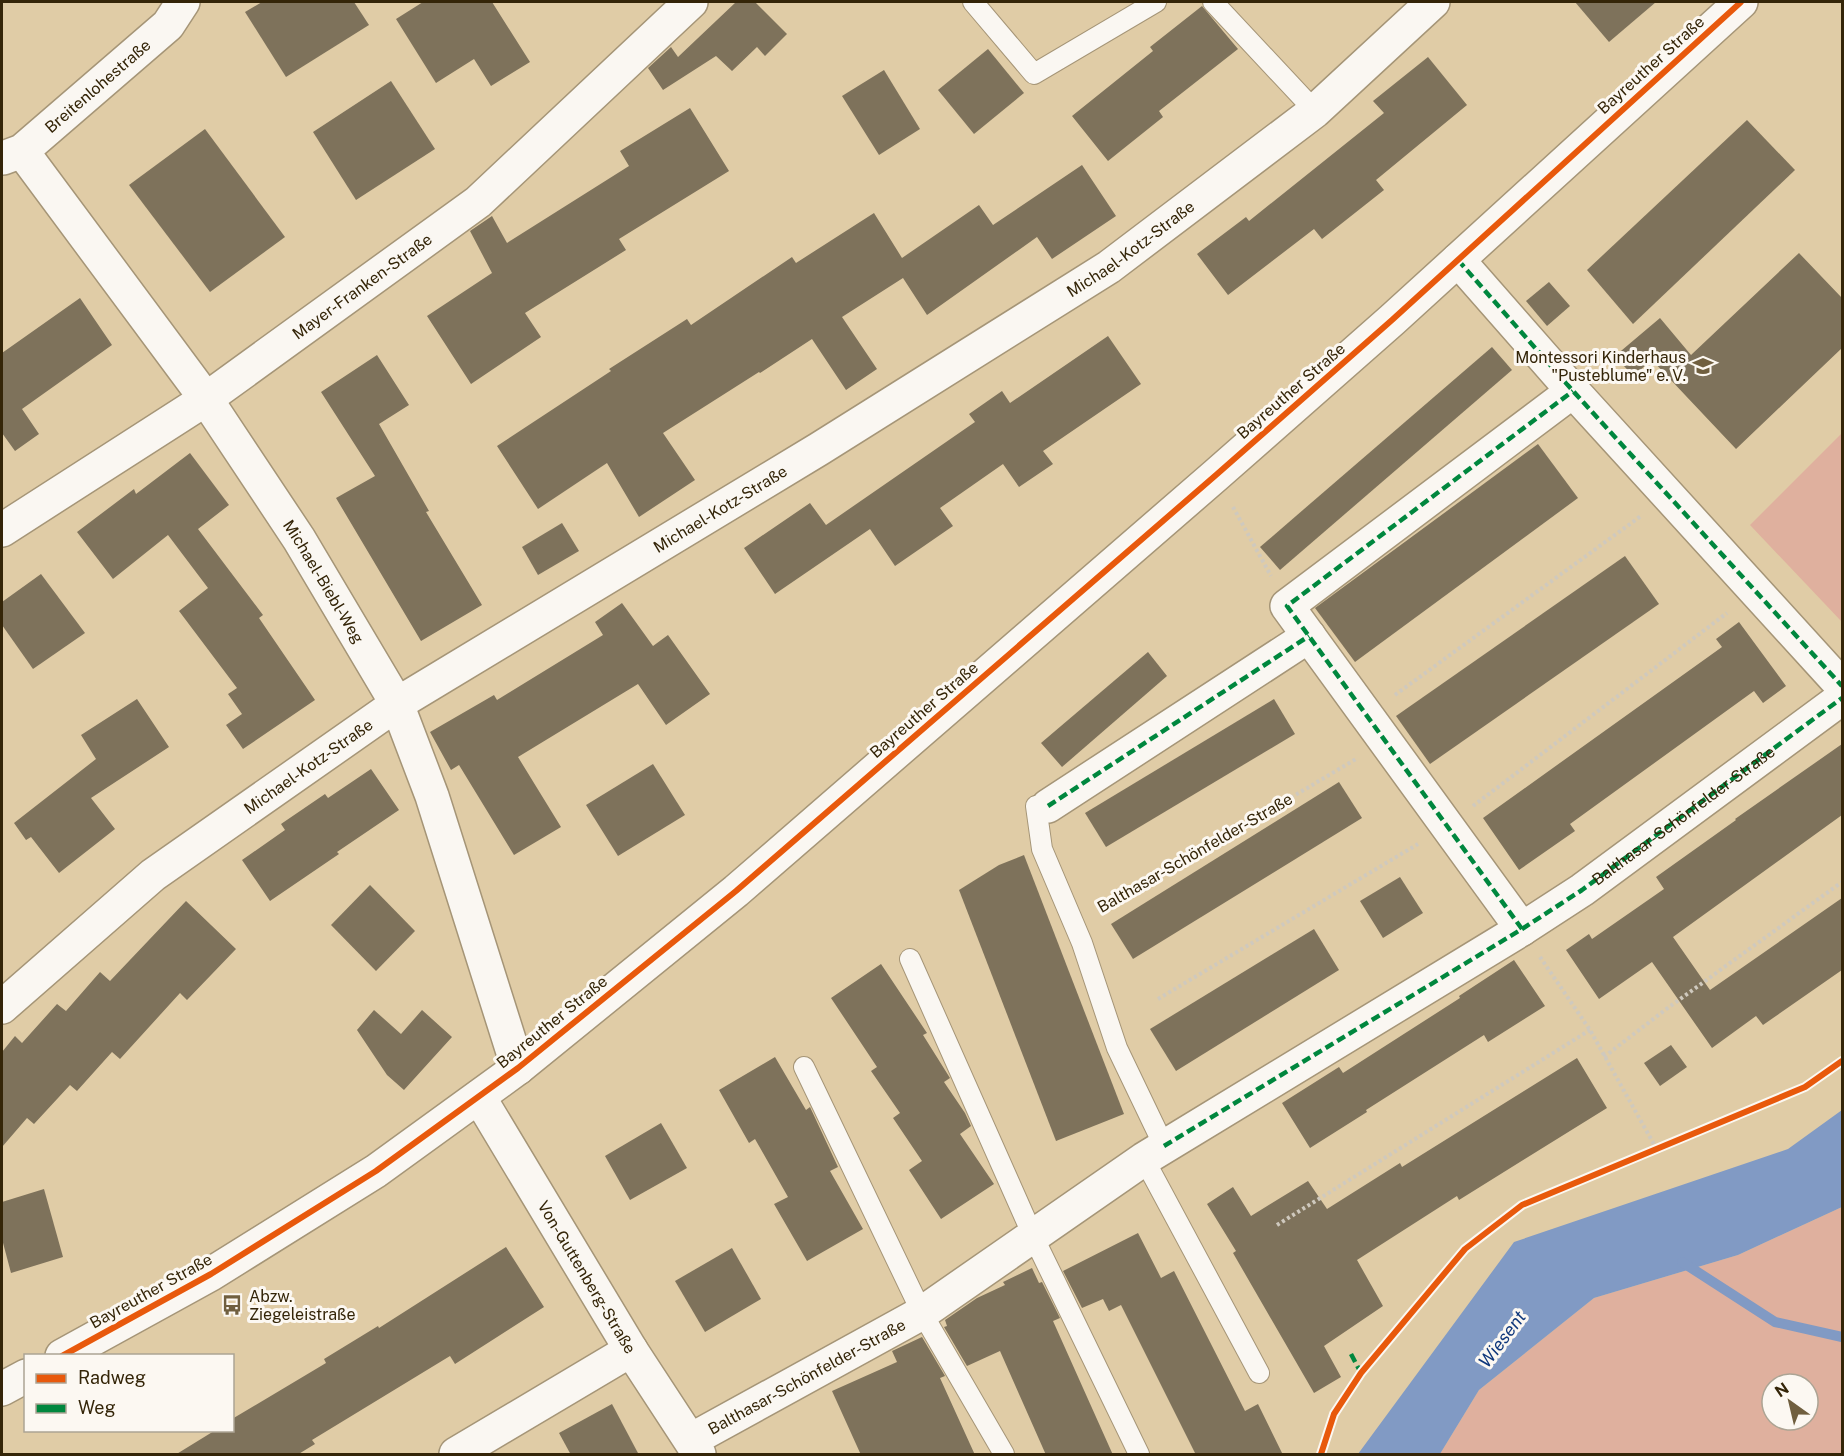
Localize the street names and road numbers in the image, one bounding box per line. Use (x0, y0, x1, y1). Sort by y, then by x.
street label: Bayreuther Straße (1594, 12, 1708, 118)
street label: Breitenlohestraße (41, 35, 154, 137)
street label: Michael-Kotz-Straße (1063, 196, 1198, 301)
street label: Mayer-Franken-Straße (288, 229, 436, 343)
street label: Bayreuther Straße (1233, 339, 1349, 443)
street label: Michael-Kotz-Straße (650, 461, 790, 556)
street label: Michael-Biebl-Weg (279, 516, 368, 647)
street label: Bayreuther Straße (866, 658, 982, 762)
street label: Michael-Kotz-Straße (240, 715, 376, 818)
street label: Balthasar-Schönfelder-Straße (1588, 742, 1778, 889)
street label: Balthasar-Schönfelder-Straße (1094, 789, 1296, 917)
street label: Bayreuther Straße (493, 972, 611, 1072)
street label: Von-Guttenberg-Straße (534, 1197, 640, 1357)
street label: Bayreuther Straße (87, 1250, 215, 1332)
street label: Balthasar-Schönfelder-Straße (705, 1315, 909, 1438)

